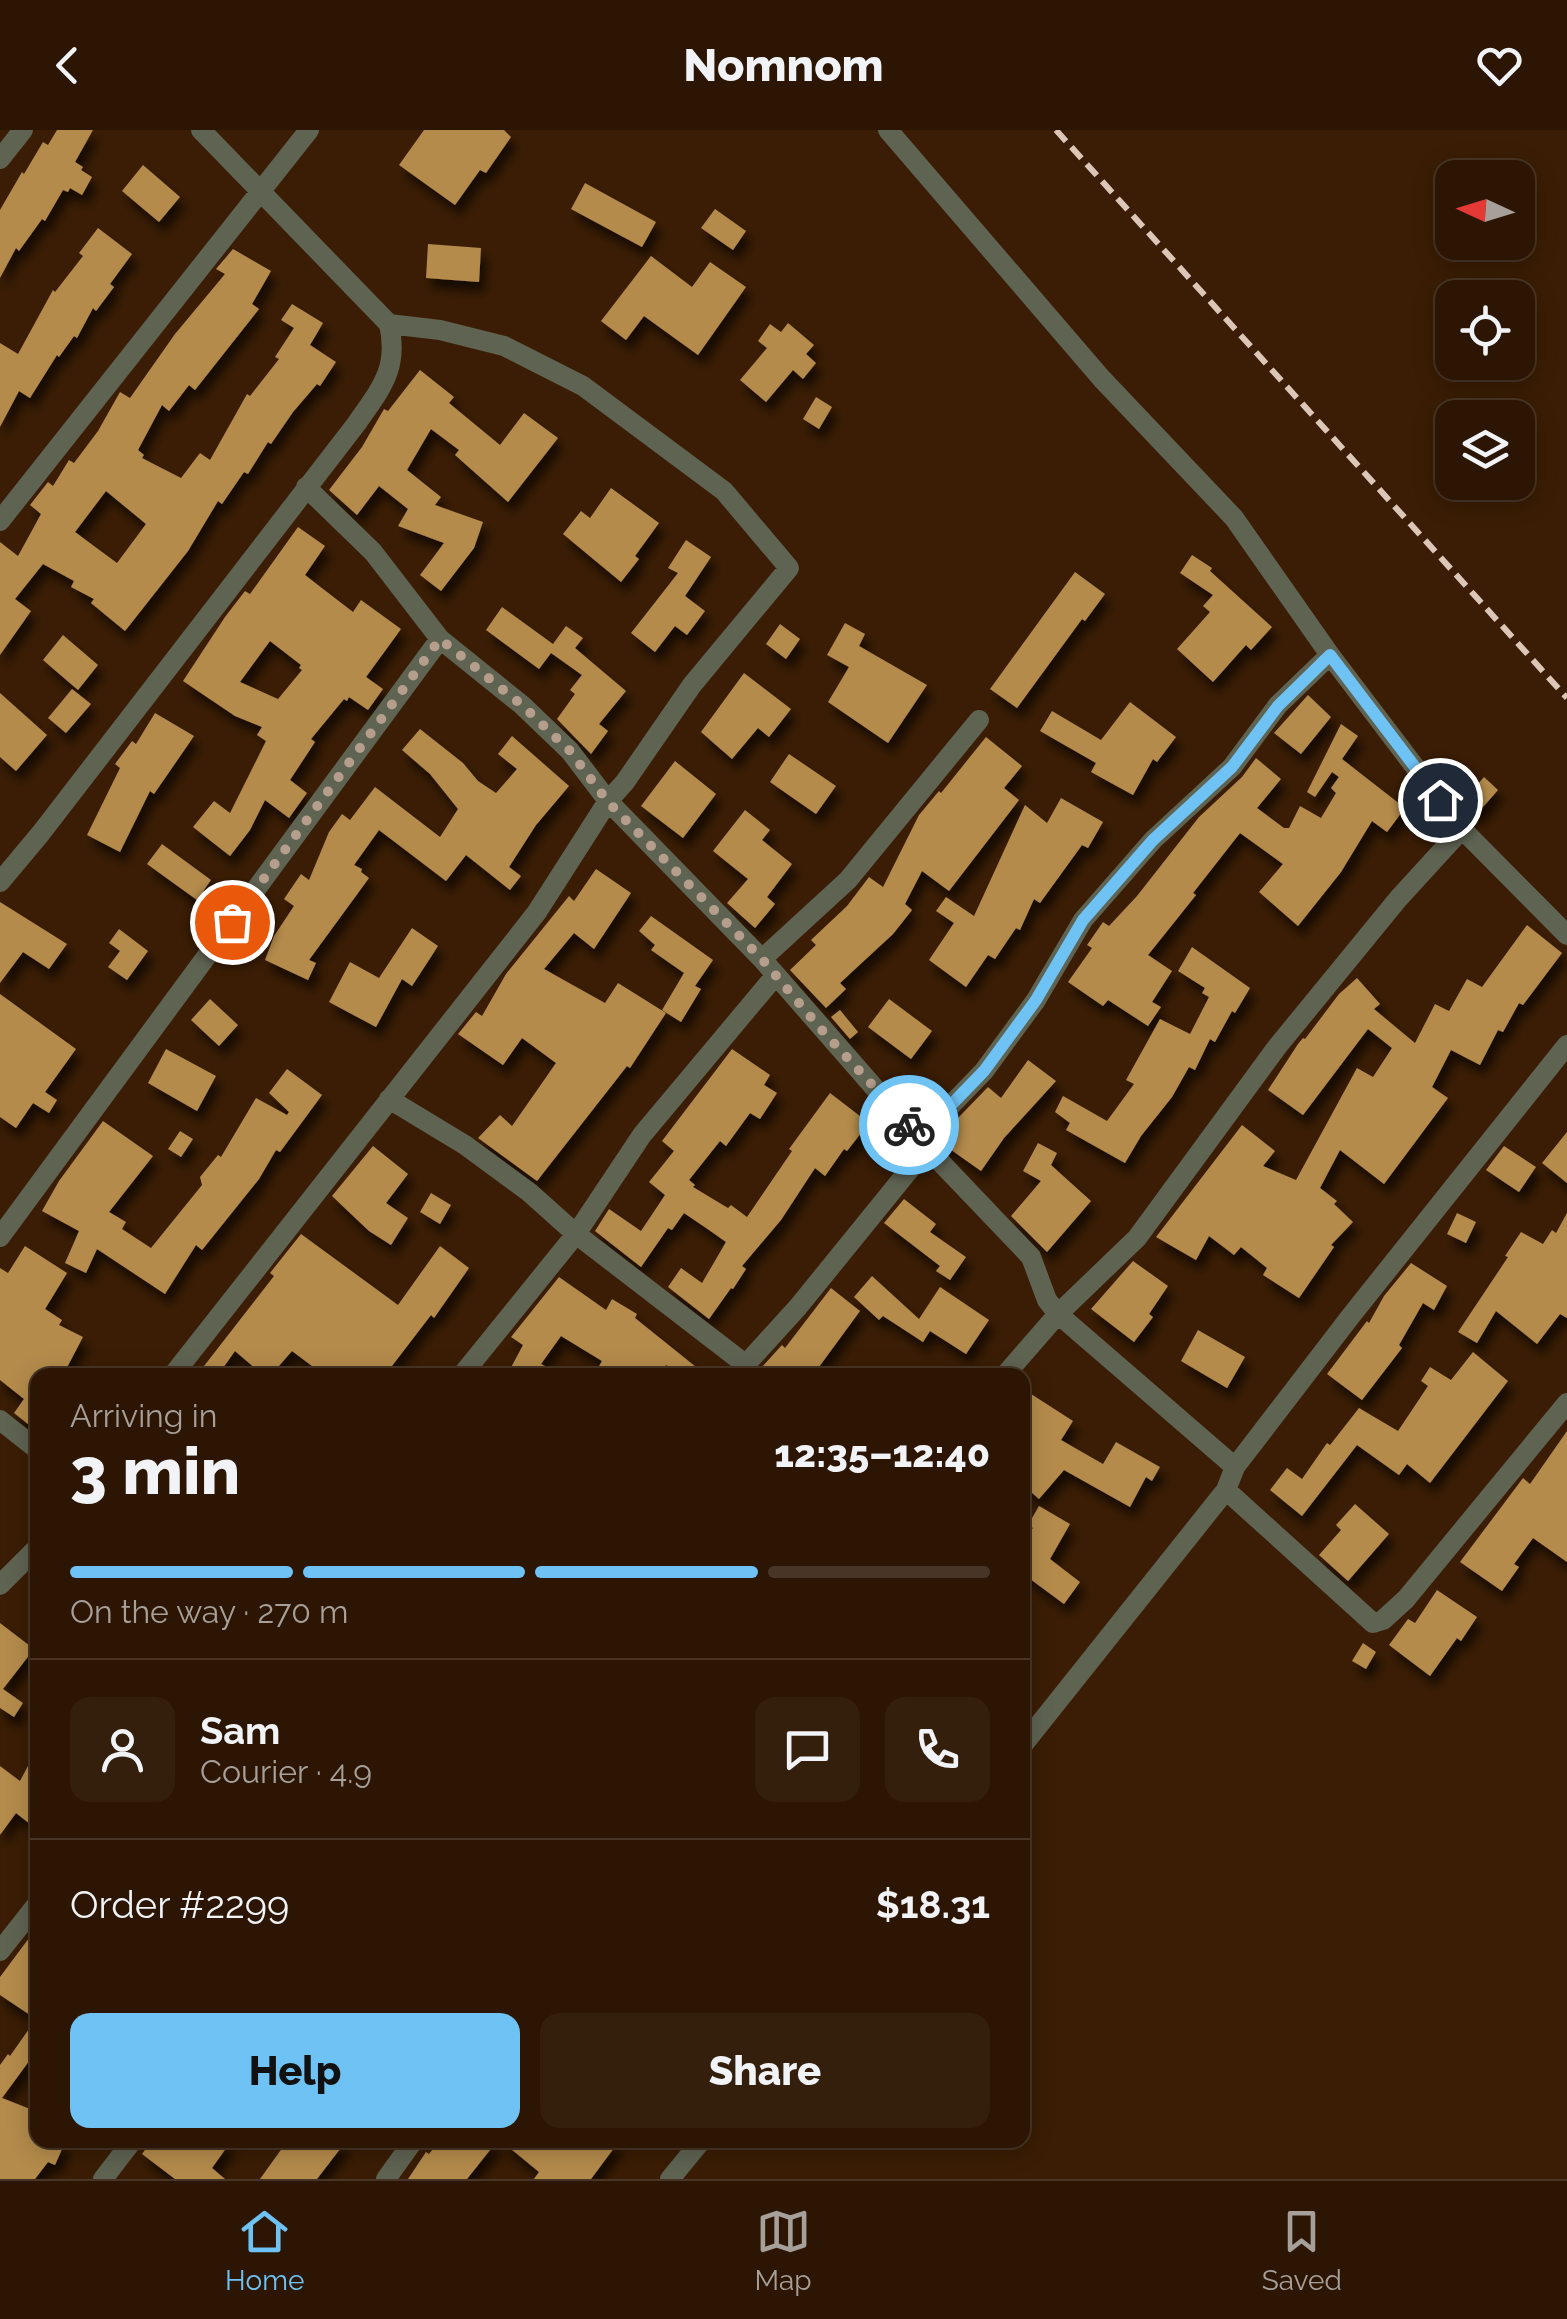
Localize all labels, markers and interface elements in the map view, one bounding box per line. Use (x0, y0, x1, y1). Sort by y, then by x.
icon: back (40, 38, 95, 93)
icon: heart (1472, 38, 1527, 93)
text: Nomnom (683, 39, 884, 92)
north arrow (1435, 160, 1535, 260)
map controls (1435, 160, 1535, 500)
button: locate (1435, 280, 1535, 380)
button: layers (1435, 400, 1535, 500)
pin (1398, 758, 1483, 843)
icon: home (1413, 773, 1468, 828)
pin (190, 880, 275, 965)
icon: bag (205, 895, 260, 950)
courier (859, 1075, 959, 1175)
icon: bike (882, 1098, 937, 1153)
text: Arriving in (70, 1397, 217, 1434)
text: 12:35–12:40 (774, 1431, 990, 1476)
text: 3 min (70, 1433, 240, 1509)
text: On the way · 270 m (70, 1593, 348, 1630)
button: person (70, 1697, 175, 1802)
button: chat (755, 1697, 860, 1802)
button: phone (885, 1697, 990, 1802)
text: Sam (200, 1708, 280, 1753)
text: Courier · 4.9 (200, 1753, 372, 1790)
text: Order #2299 (70, 1882, 289, 1927)
text: $18.31 (876, 1882, 990, 1927)
button: Help (70, 2013, 520, 2128)
button: Share (540, 2013, 990, 2128)
tab: Home (225, 2204, 304, 2297)
tab: Map (755, 2204, 812, 2297)
tab: Saved (1262, 2204, 1342, 2297)

